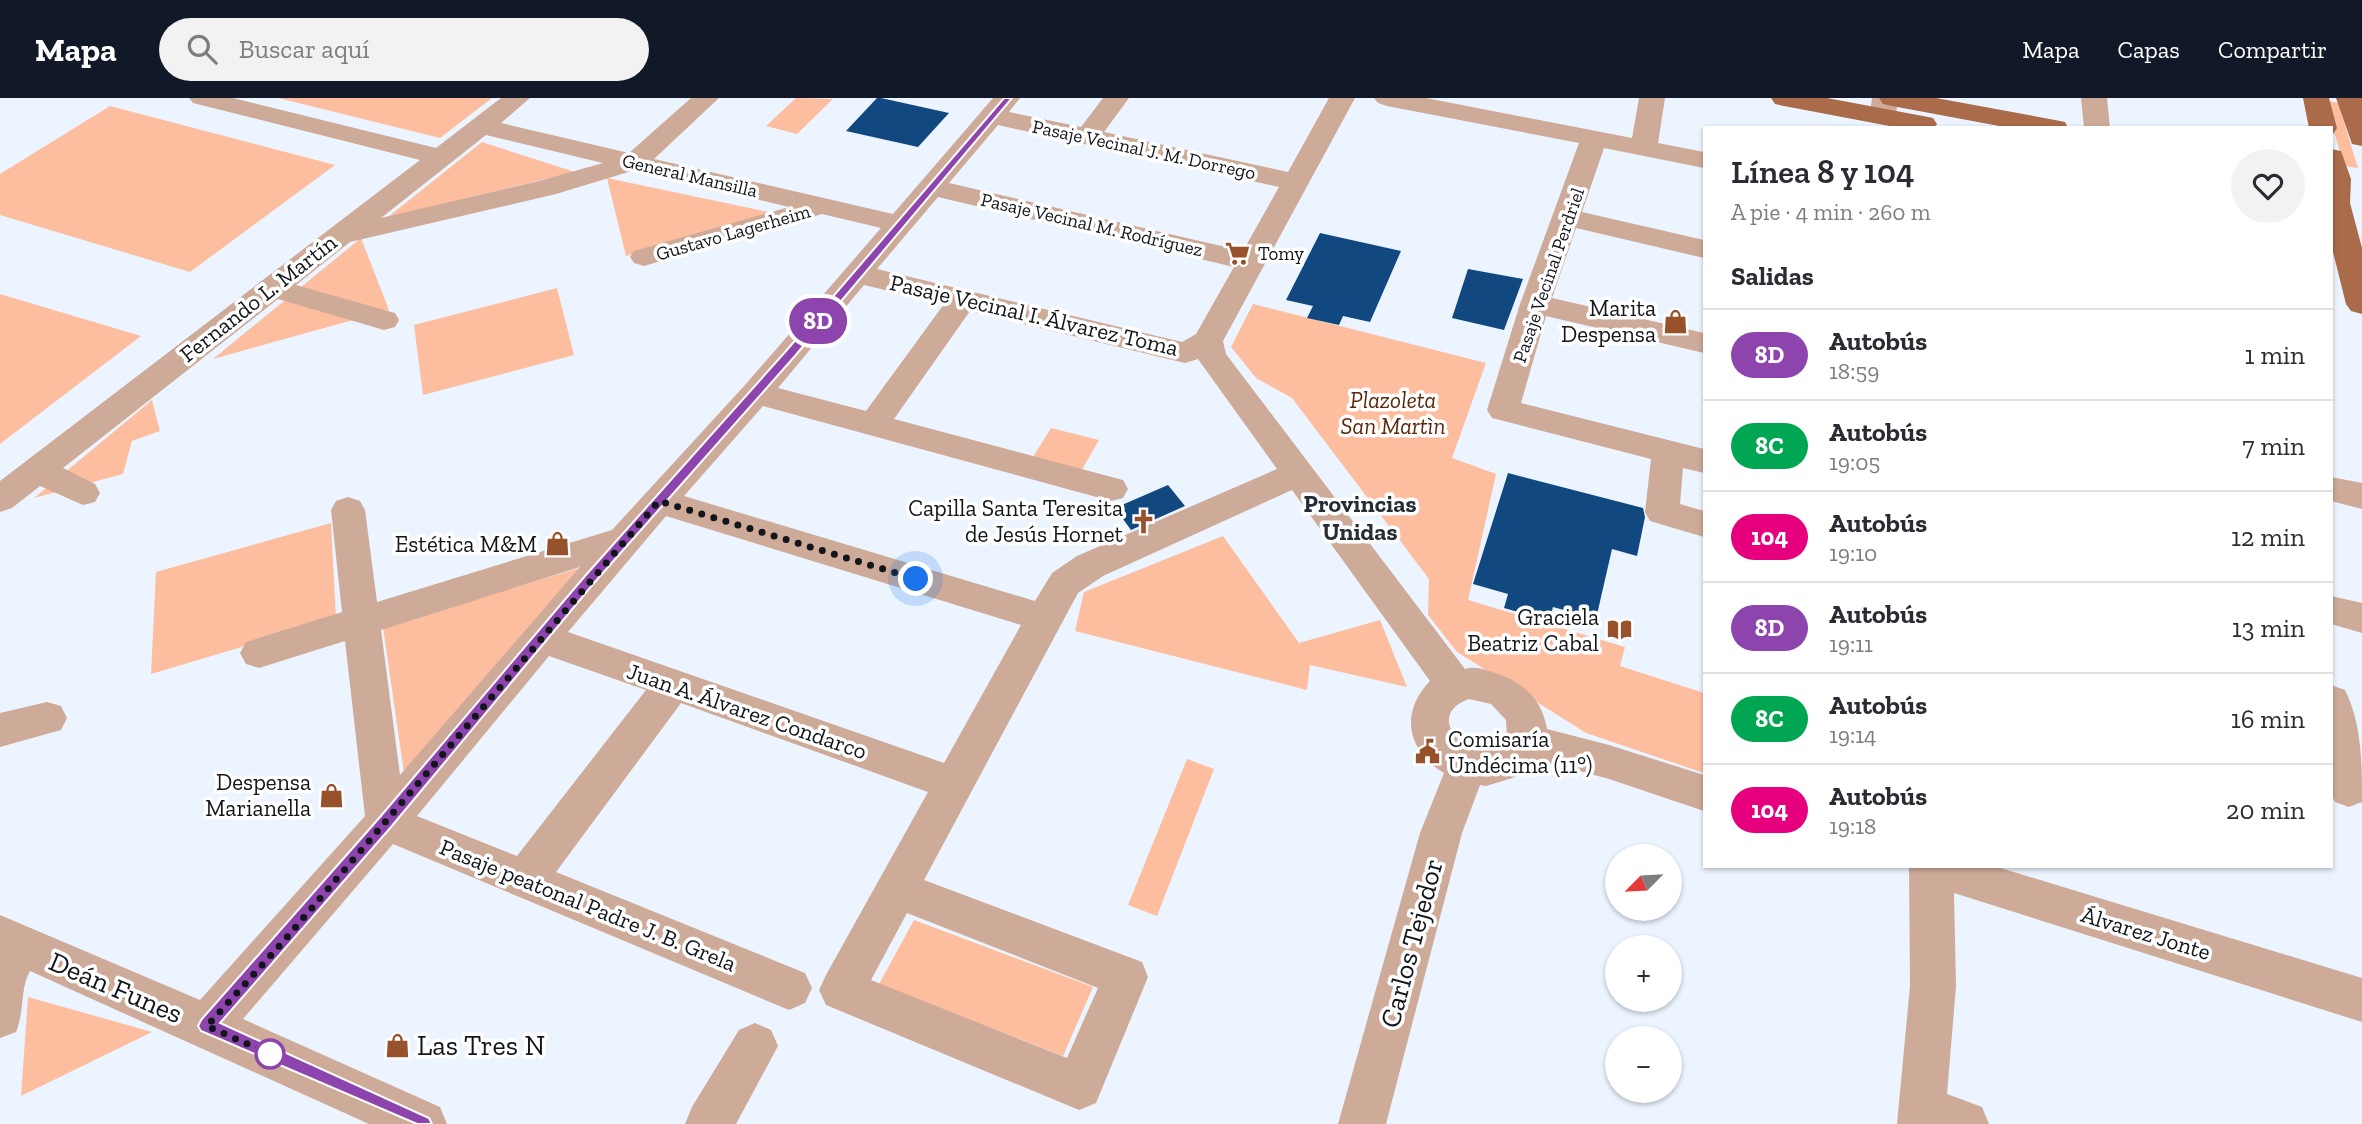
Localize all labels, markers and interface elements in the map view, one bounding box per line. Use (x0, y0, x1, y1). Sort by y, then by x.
search box (159, 18, 649, 81)
text: Mapa (35, 30, 117, 69)
icon: search (183, 30, 221, 68)
text: Buscar aquí (239, 33, 370, 65)
text: Mapa (2022, 35, 2079, 64)
text: Capas (2117, 35, 2180, 64)
text: Compartir (2218, 35, 2327, 64)
street label: Pasaje Vecinal J. M. Dorrego (1030, 115, 1258, 184)
street label: General Mansilla (620, 149, 760, 202)
button: heart (2231, 149, 2305, 223)
text: Línea 8 y 104 (1731, 152, 1914, 191)
street label: Pasaje Vecinal Perdriel (1508, 185, 1589, 366)
street label: Pasaje Vecinal M. Rodríguez (979, 188, 1205, 261)
text: A pie · 4 min · 260 m (1731, 198, 1931, 226)
street label: Gustavo Lagerheim (653, 199, 813, 265)
street label: Fernando L. Martín (174, 228, 342, 368)
supermarket icon: Tomy (1224, 239, 1252, 267)
place label: Tomy (1258, 242, 1304, 265)
text: Salidas (1731, 260, 1814, 292)
street label: Pasaje Vecinal I. Álvarez Toma (887, 268, 1181, 362)
place label: Marita Despensa (1561, 294, 1656, 348)
line badge: 8D (786, 298, 850, 344)
text: 8D (803, 306, 833, 335)
shop icon: Marita Despensa (1662, 307, 1690, 335)
text: Autobús (1829, 325, 1927, 357)
text: 1 min (2244, 339, 2305, 371)
text: 8D (1755, 340, 1784, 369)
text: 18:59 (1829, 357, 1879, 385)
park label: Plazoleta San Martìn (1341, 386, 1446, 440)
text: Autobús (1829, 416, 1927, 448)
text: 7 min (2242, 430, 2305, 462)
text: 8C (1755, 431, 1784, 460)
text: 19:05 (1829, 448, 1880, 476)
district label: Provincias Unidas (1304, 489, 1416, 546)
place label: Capilla Santa Teresita de Jesús Hornet (908, 494, 1123, 548)
church icon: Capilla Santa Teresita de Jesús Hornet (1129, 507, 1157, 535)
text: Autobús (1829, 507, 1927, 539)
text: 12 min (2231, 521, 2305, 553)
text: 104 (1751, 522, 1788, 551)
place label: Estética M&M (395, 530, 537, 558)
shop icon: Estética M&M (543, 530, 571, 558)
text: 19:10 (1829, 539, 1877, 567)
your location (898, 561, 933, 596)
text: Autobús (1829, 598, 1927, 630)
place label: Graciela Beatriz Cabal (1467, 603, 1599, 657)
text: 13 min (2232, 612, 2305, 644)
text: 8D (1755, 613, 1784, 642)
library icon: Graciela Beatriz Cabal (1605, 616, 1633, 644)
text: 19:11 (1829, 630, 1873, 658)
street label: Juan A. Álvarez Condarco (623, 657, 871, 765)
text: Autobús (1829, 689, 1927, 721)
text: 16 min (2231, 703, 2305, 735)
text: 8C (1755, 704, 1784, 733)
text: 19:14 (1829, 721, 1876, 749)
place label: Comisaría Undécima (11°) (1448, 725, 1592, 779)
public building icon: Comisaría Undécima (11°) (1414, 738, 1442, 766)
place label: Despensa Marianella (205, 768, 311, 822)
text: Autobús (1829, 780, 1927, 812)
shop icon: Despensa Marianella (317, 781, 345, 809)
text: 20 min (2226, 794, 2305, 826)
text: 104 (1751, 795, 1788, 824)
text: 19:18 (1829, 812, 1876, 840)
street label: Pasaje peatonal Padre J. B. Grela (436, 833, 740, 977)
north arrow (1605, 844, 1682, 920)
map controls (1605, 844, 1682, 1103)
street label: Carlos Tejedor (1373, 855, 1450, 1031)
street label: Álvarez Jonte (2078, 900, 2214, 966)
button: + (1605, 935, 1682, 1012)
street label: Deán Funes (44, 945, 187, 1030)
button: − (1605, 1026, 1682, 1103)
place label: Las Tres N (417, 1029, 545, 1062)
shop icon: Las Tres N (383, 1031, 411, 1059)
unlabelled marker (255, 1039, 285, 1069)

